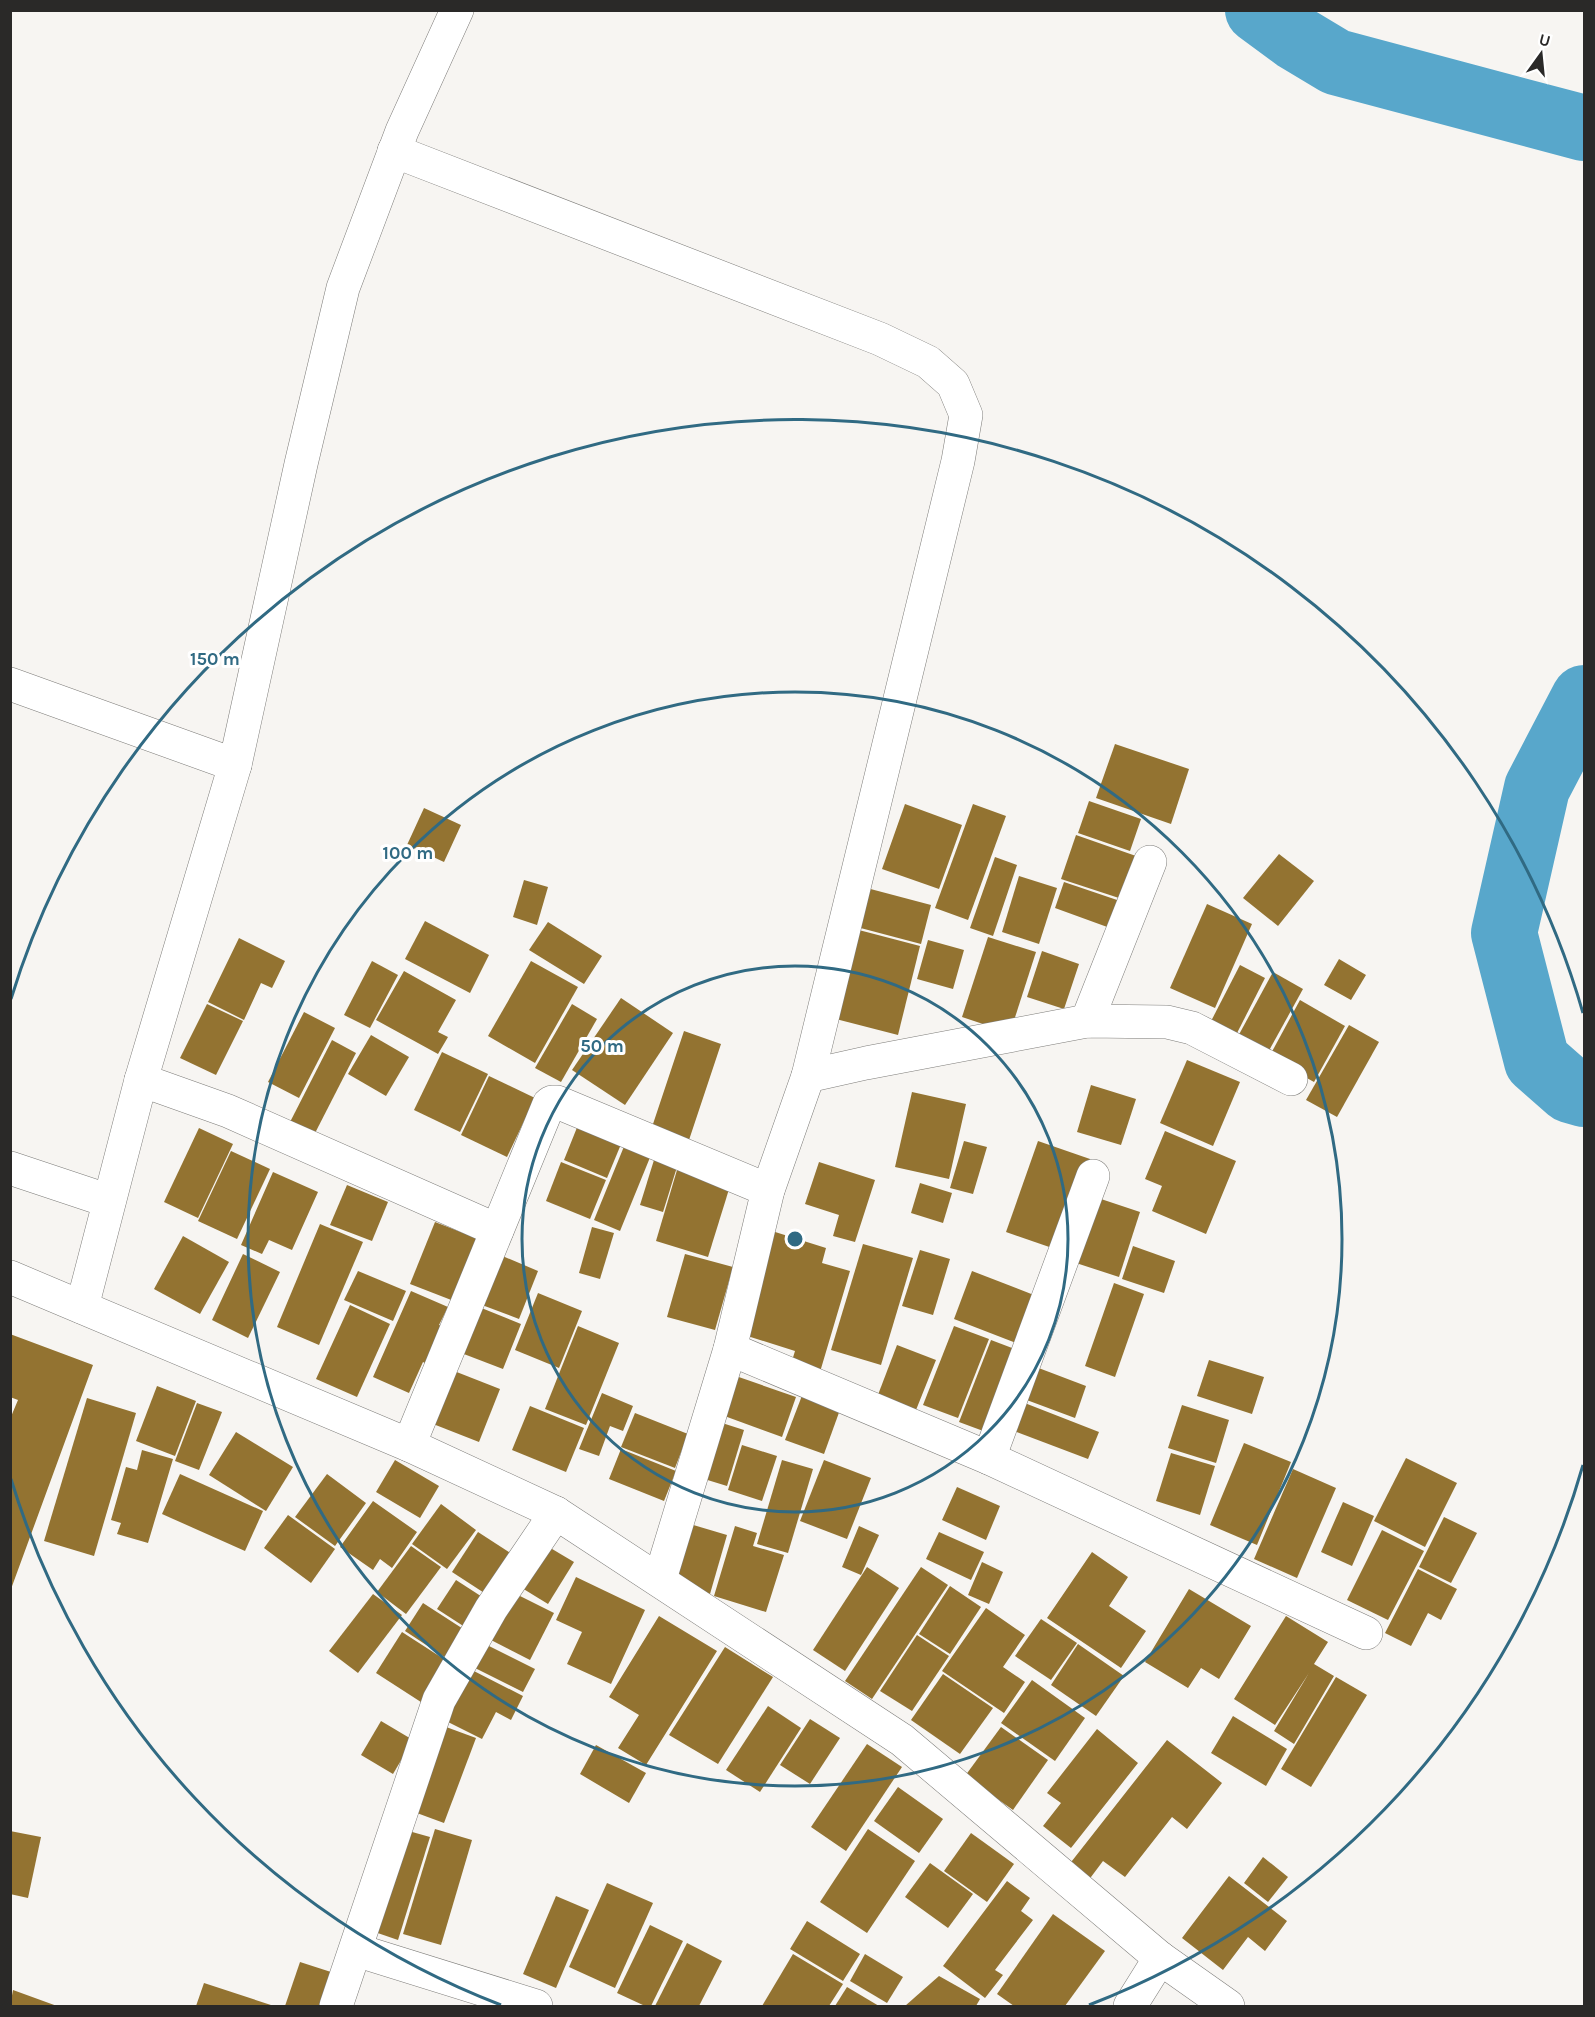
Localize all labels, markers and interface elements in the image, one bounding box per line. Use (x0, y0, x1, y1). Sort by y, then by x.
north arrow (1511, 24, 1571, 84)
text: U (1537, 29, 1553, 51)
text: 150 m (190, 648, 240, 670)
text: 100 m (383, 842, 433, 864)
text: 50 m (580, 1035, 624, 1057)
centre of rings (785, 1229, 805, 1249)

